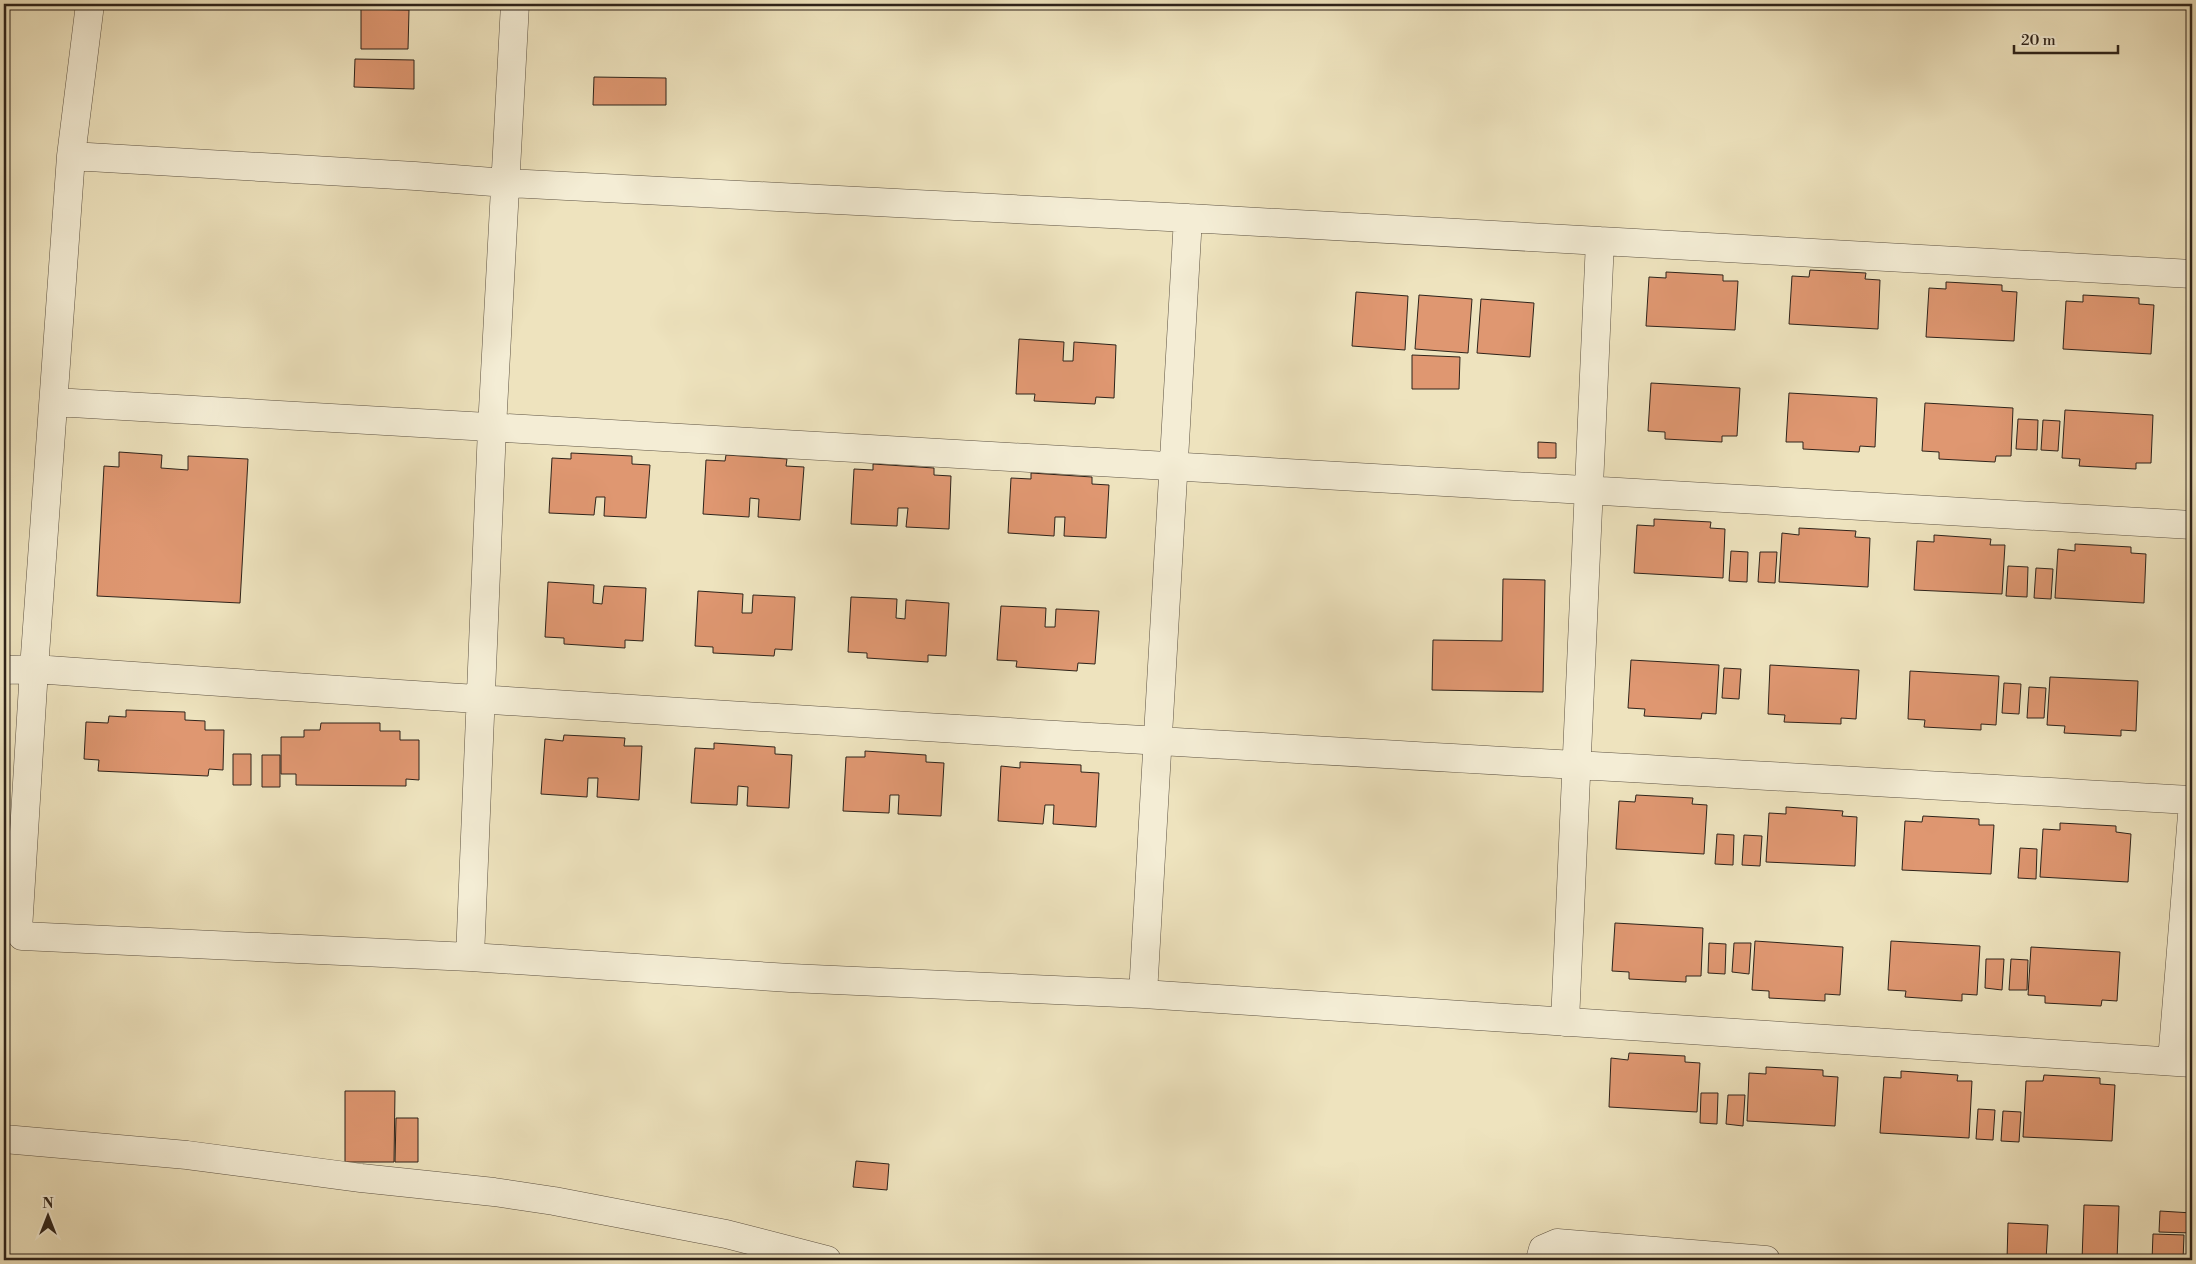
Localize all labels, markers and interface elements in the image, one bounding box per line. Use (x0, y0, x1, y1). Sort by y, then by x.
scale bar (2014, 22, 2117, 54)
text: 20 m (2021, 31, 2056, 50)
north arrow (22, 1192, 72, 1242)
text: N (42, 1195, 54, 1213)

